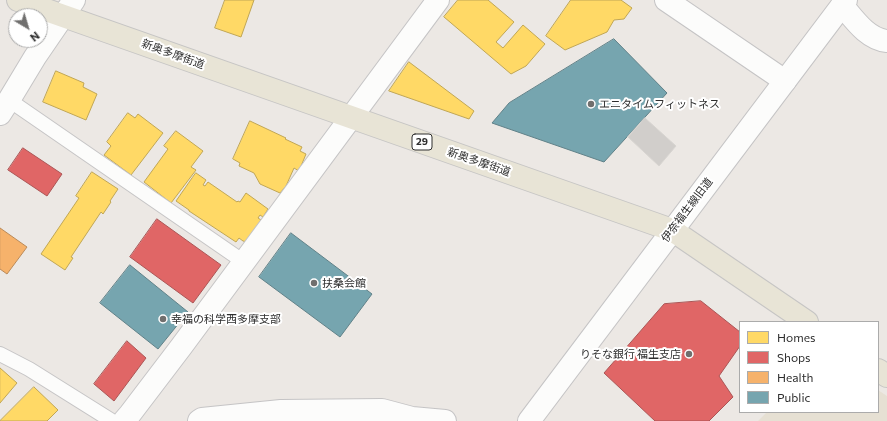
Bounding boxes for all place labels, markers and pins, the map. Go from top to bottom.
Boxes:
place label: エニタイムフィットネス [599,97,720,111]
marker: エニタイムフィットネス [586,99,596,109]
place label: 扶桑会館 [322,276,366,290]
marker: 扶桑会館 [309,278,319,288]
place label: 幸福の科学西多摩支部 [171,312,281,326]
marker: 幸福の科学西多摩支部 [158,314,168,324]
place label: りそな銀行 福生支店 [580,347,681,361]
marker: りそな銀行 福生支店 [684,349,694,359]

